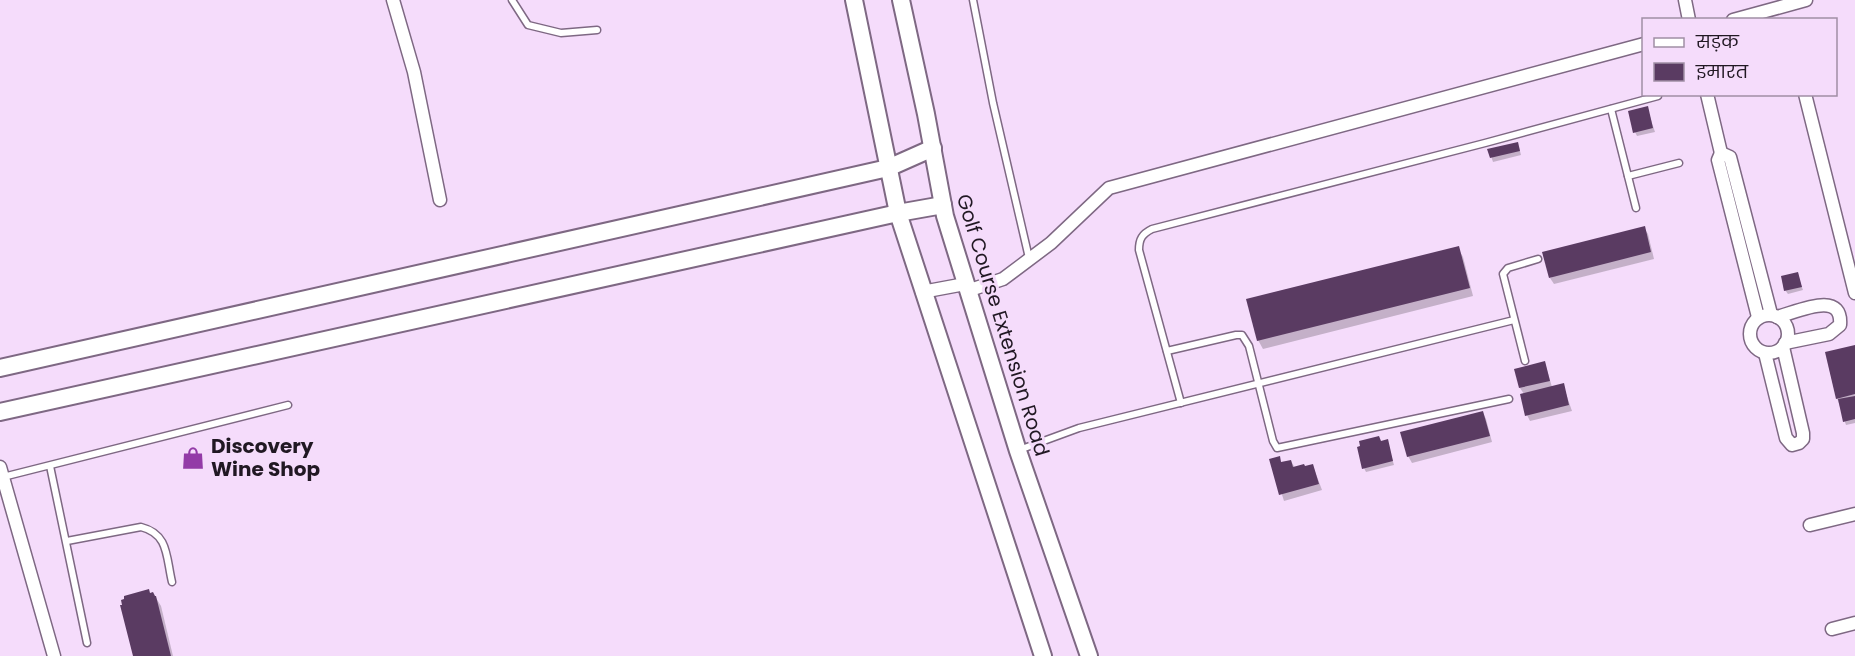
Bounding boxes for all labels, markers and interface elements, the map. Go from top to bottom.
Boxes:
legend [1642,18,1837,96]
text: सड़क [1695,29,1740,54]
text: इमारत [1695,59,1749,84]
street label: Golf Course Extension Road [950,191,1056,459]
place label: Discovery Wine Shop [211,432,320,483]
shop icon: Discovery Wine Shop [180,445,206,471]

